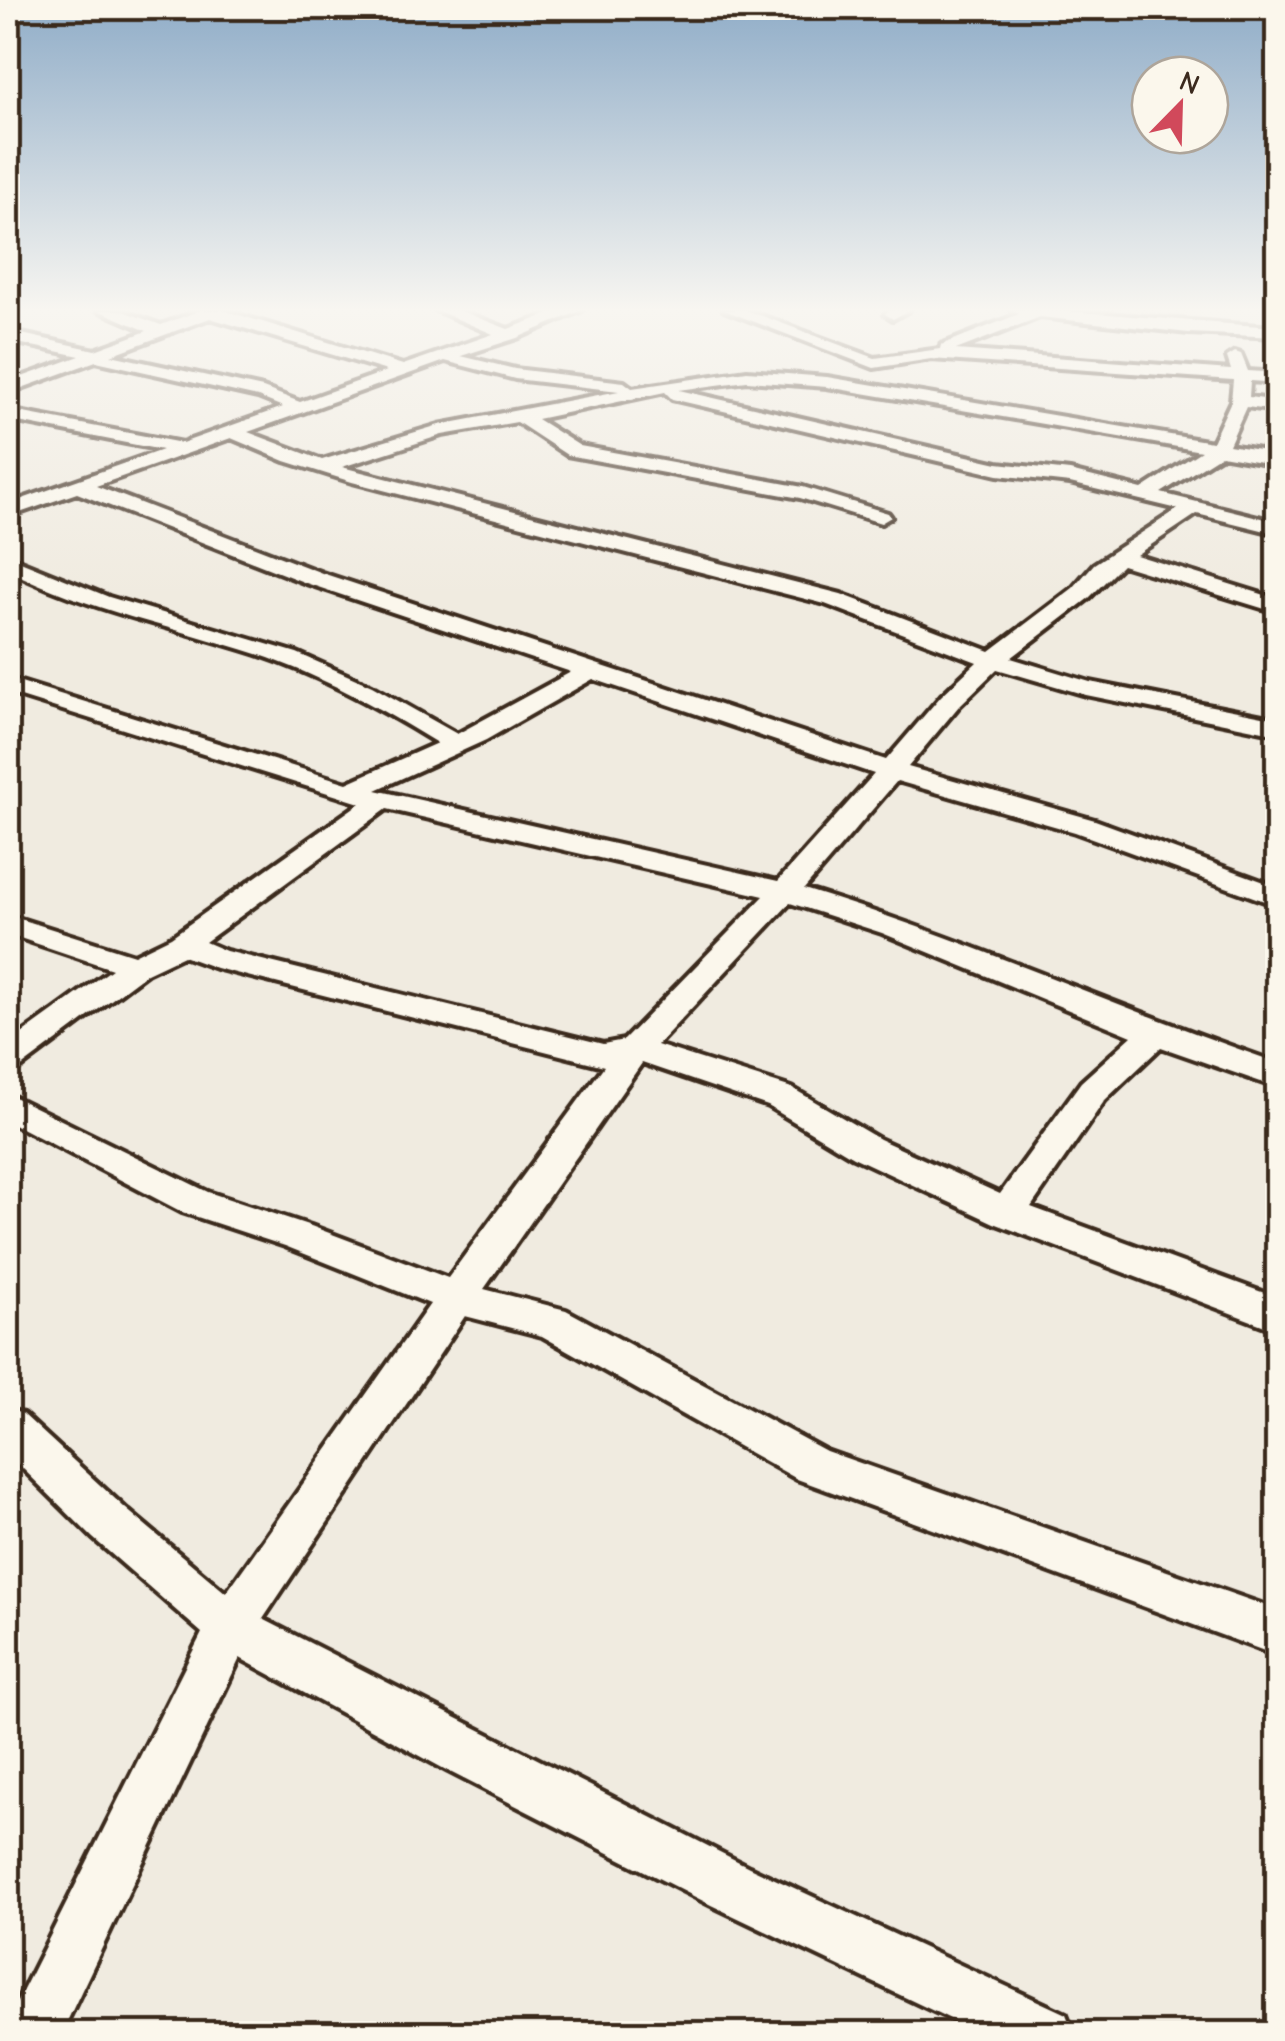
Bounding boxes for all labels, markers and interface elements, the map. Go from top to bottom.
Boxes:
north arrow [1130,55,1230,155]
text: N [1175,65,1204,101]

